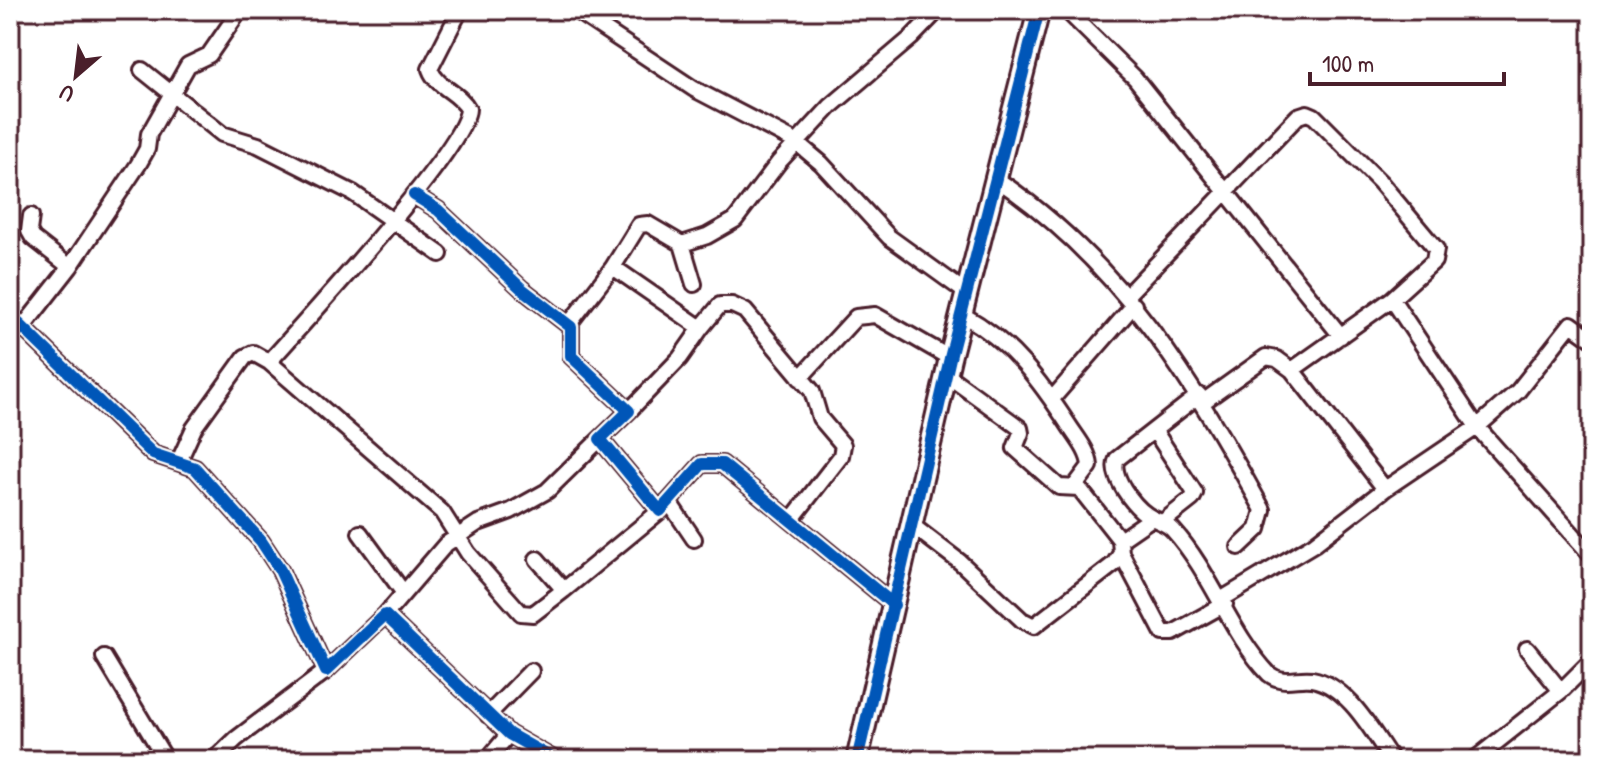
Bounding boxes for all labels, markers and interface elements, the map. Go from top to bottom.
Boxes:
north arrow [36,36,116,116]
scale bar [1310,36,1504,86]
text: 100 m [1322,47,1374,79]
text: U [54,78,79,110]

